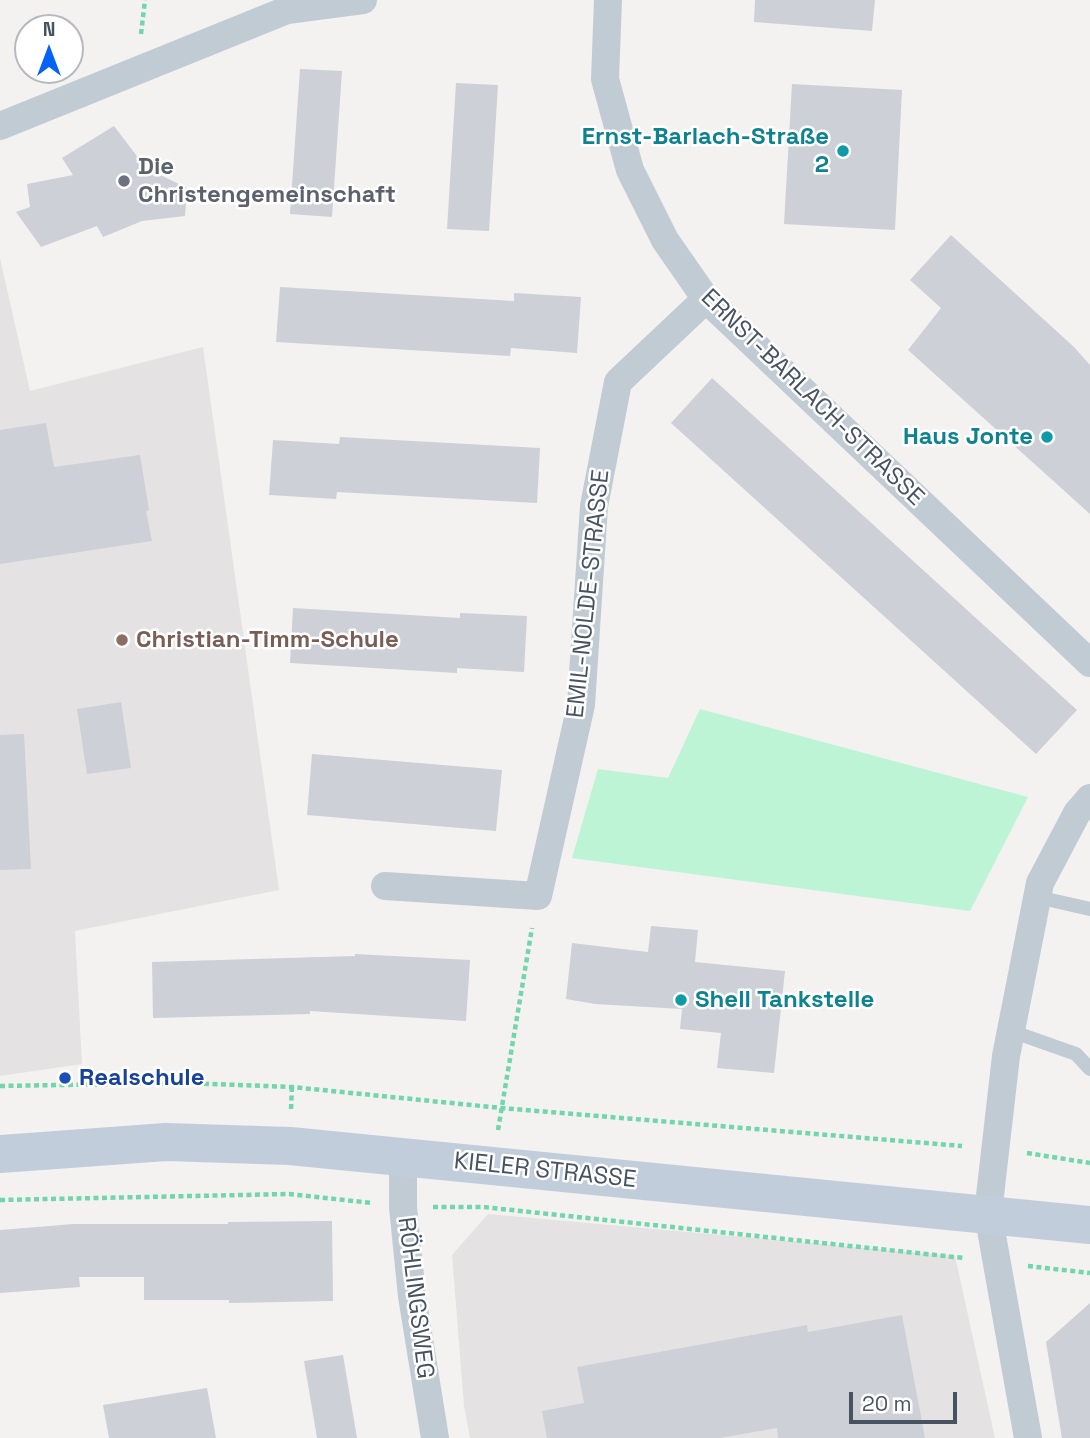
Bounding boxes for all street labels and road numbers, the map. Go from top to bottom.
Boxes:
street label: ERNST-BARLACH-STRASSE [694,284,930,512]
street label: EMIL-NOLDE-STRASSE [562,468,616,720]
street label: KIELER STRASSE [452,1147,638,1195]
street label: RÖHLINGSWEG [391,1215,439,1381]

